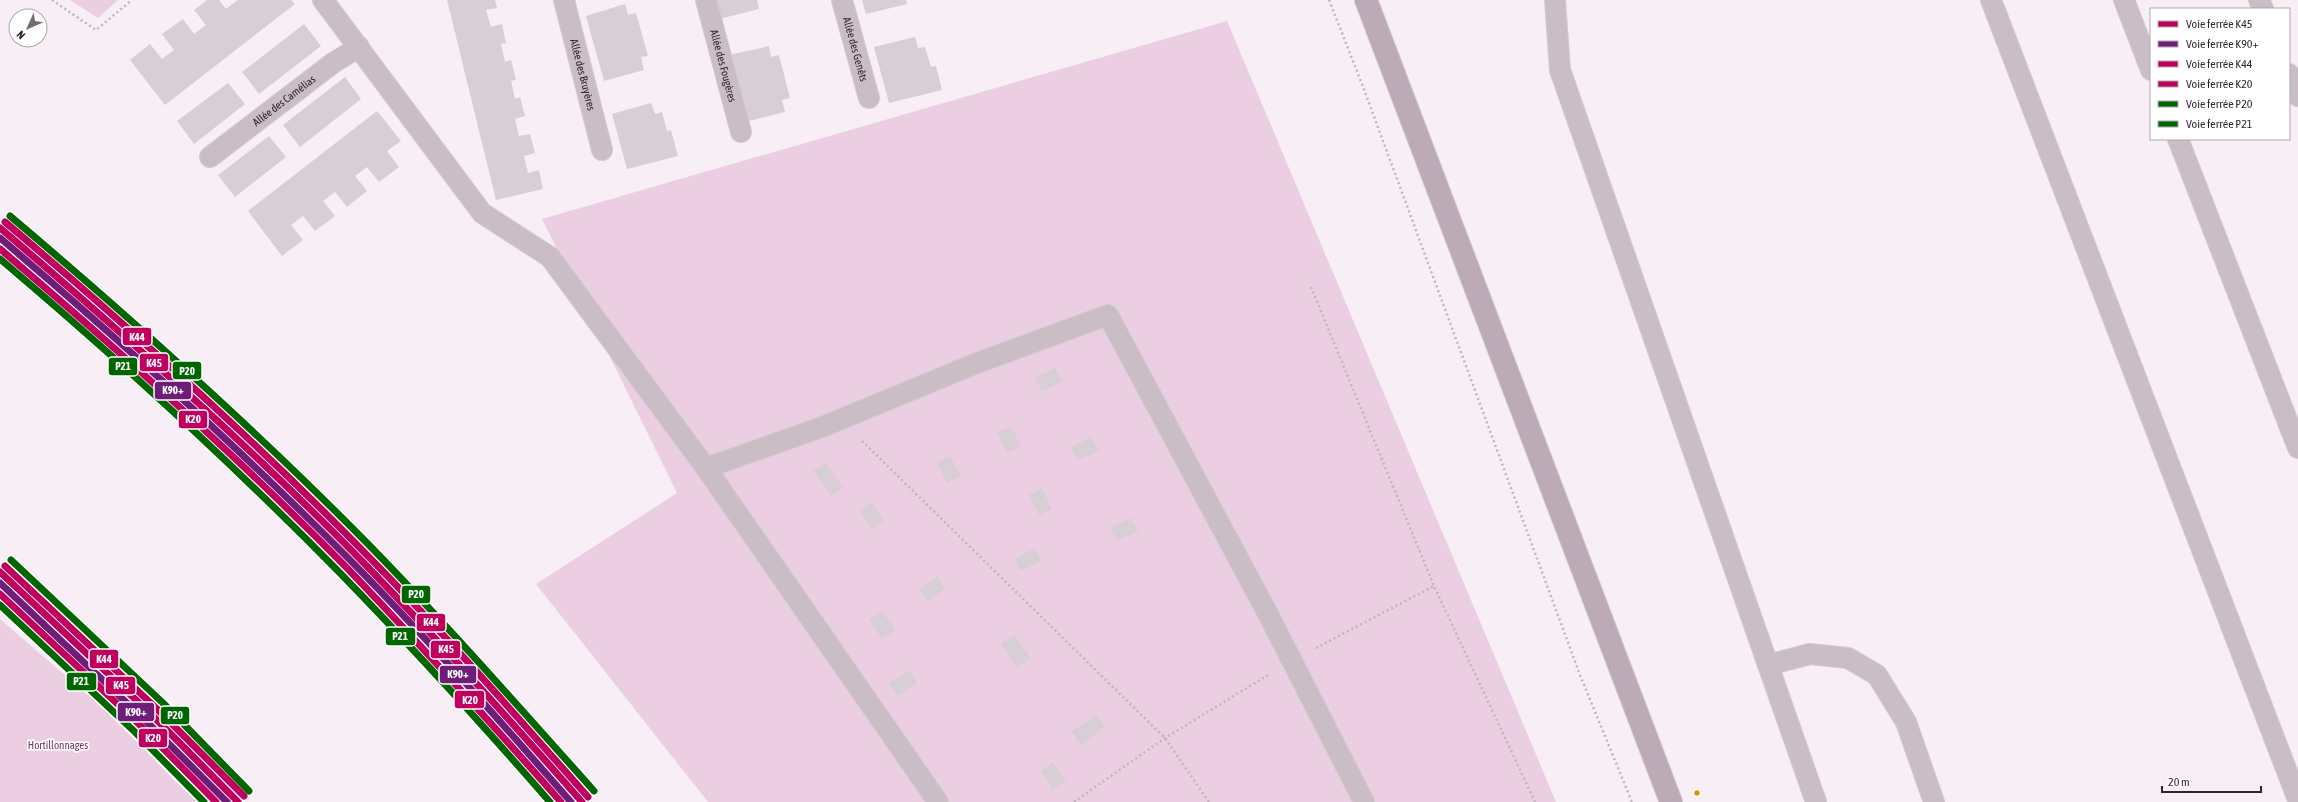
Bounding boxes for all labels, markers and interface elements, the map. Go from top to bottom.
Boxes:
north arrow [8,8,48,48]
legend [2150,8,2290,140]
street label: Allée des Genêts [841,16,870,83]
text: Voie ferrée K45 [2186,17,2253,31]
street label: Allée des Fougères [708,28,739,103]
text: N [14,29,27,42]
street label: Allée des Bruyères [568,37,598,112]
text: Voie ferrée K90+ [2186,37,2259,51]
text: Voie ferrée K44 [2186,57,2253,71]
street label: Allée des Camélias [250,73,318,128]
text: Voie ferrée K20 [2186,77,2253,91]
text: Voie ferrée P20 [2186,97,2253,111]
text: Voie ferrée P21 [2186,117,2253,131]
line badge: K44 [122,327,152,346]
text: K44 [129,331,145,343]
line badge: K45 [139,353,169,372]
line badge: P21 [108,357,138,376]
text: K45 [146,357,162,369]
text: P21 [115,360,131,372]
line badge: P20 [172,361,202,380]
text: P20 [179,365,195,377]
line badge: K90+ [154,381,192,400]
text: K90+ [162,384,184,396]
line badge: K20 [178,410,208,429]
text: K20 [185,413,201,425]
line badge: P20 [401,585,431,604]
text: P20 [408,588,424,600]
line badge: K44 [416,613,446,632]
text: K44 [423,616,439,628]
line badge: P21 [385,627,416,646]
text: P21 [392,630,408,642]
line badge: K45 [430,640,461,659]
text: K45 [438,643,454,655]
line badge: K44 [89,649,119,669]
text: K44 [96,653,112,665]
line badge: K90+ [439,665,477,684]
text: K90+ [447,668,469,680]
line badge: P21 [66,672,97,691]
text: P21 [73,675,89,687]
line badge: K45 [105,676,136,695]
text: K45 [113,679,129,691]
line badge: K20 [454,690,485,709]
text: K20 [462,694,478,706]
line badge: K90+ [117,702,155,722]
text: K90+ [125,706,147,718]
line badge: P20 [160,706,190,725]
text: P20 [167,709,183,721]
line badge: K20 [138,728,168,748]
text: K20 [145,732,161,744]
park label: Hortillonnages [28,739,88,751]
scale bar [2162,768,2261,794]
text: 20 m [2168,775,2190,789]
unlabelled marker [1692,788,1702,798]

